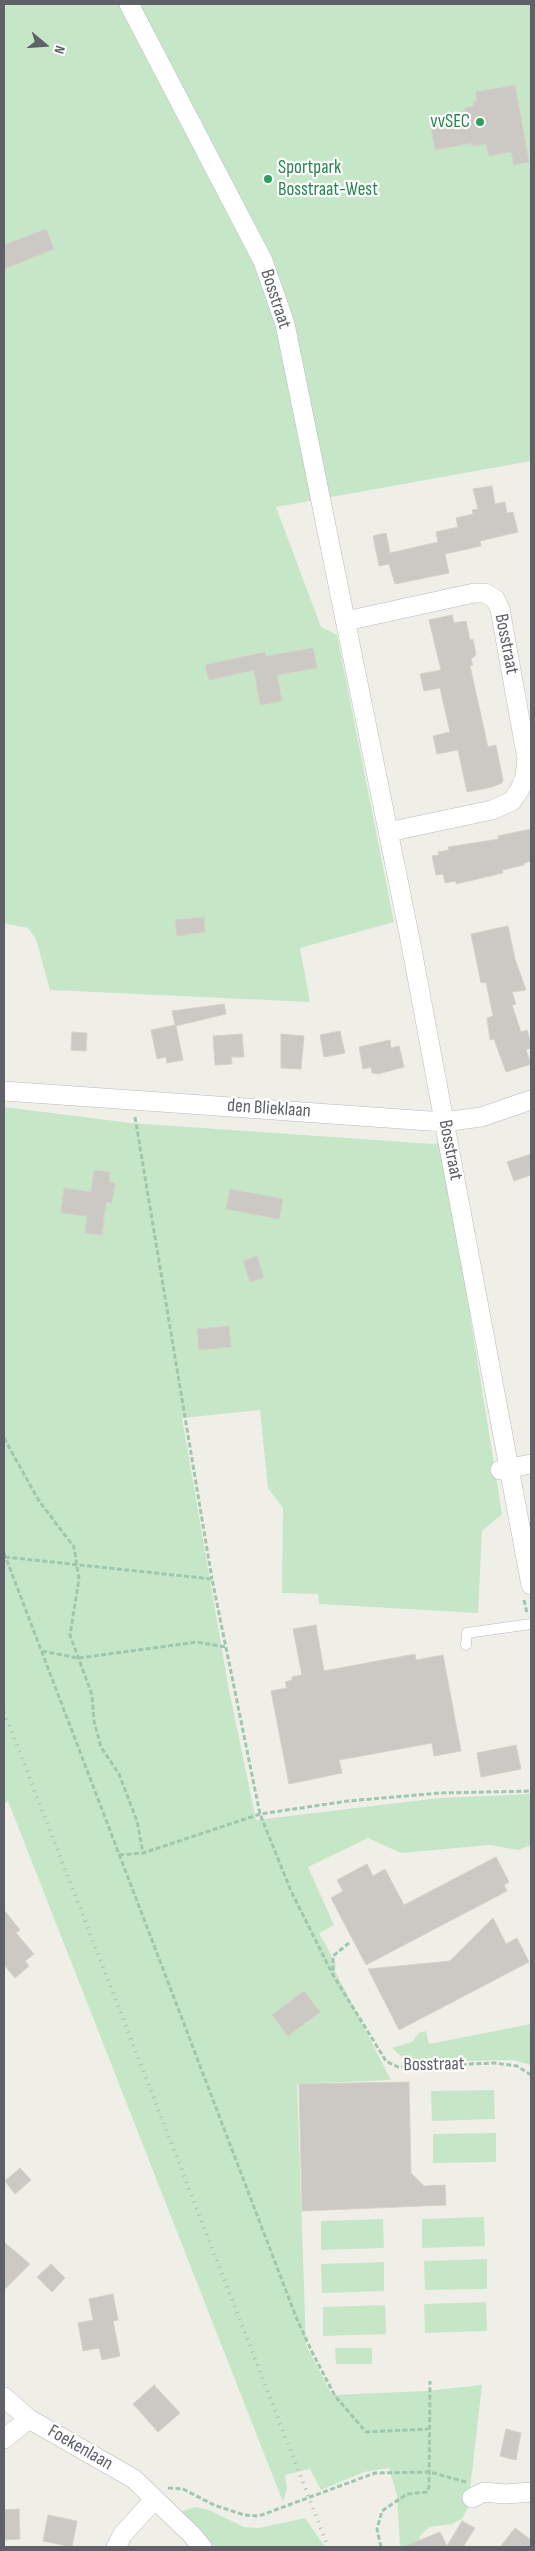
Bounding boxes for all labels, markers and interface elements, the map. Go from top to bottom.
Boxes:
north arrow [20,20,70,70]
text: N [51,44,69,56]
place label: vvSEC [430,111,470,133]
marker: vvSEC [474,116,486,128]
place label: Sportpark Bosstraat-West [278,157,378,201]
marker: Sportpark Bosstraat-West [262,173,274,185]
street label: Bosstraat [255,266,295,332]
street label: Bosstraat [489,612,523,676]
street label: den Blieklaan [226,1095,312,1123]
street label: Bosstraat [433,1118,467,1182]
street label: Bosstraat [403,2053,465,2077]
street label: Foekenlaan [43,2420,117,2476]

